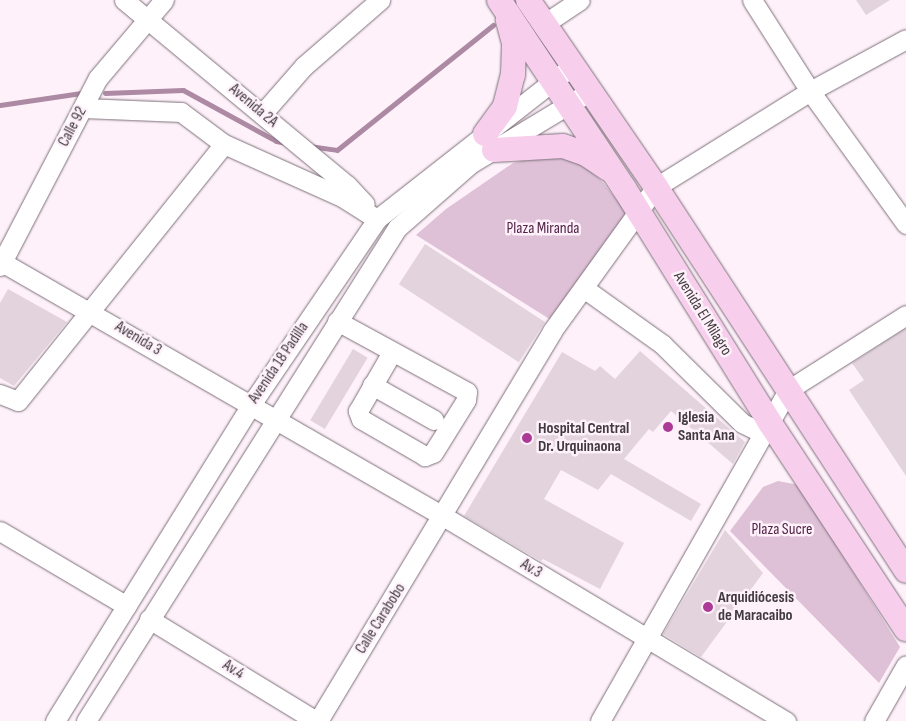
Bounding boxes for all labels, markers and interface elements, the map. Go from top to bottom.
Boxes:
street label: Avenida 2A [225,80,281,132]
street label: Calle 92 [55,104,91,150]
park label: Plaza Miranda [507,219,579,239]
street label: Avenida El Milagro [669,268,735,360]
street label: Avenida 3 [111,318,165,360]
street label: Avenida 18 Padilla [245,319,313,407]
place label: Iglesia Santa Ana [678,408,735,446]
place label: Hospital Central Dr. Urquinaona [538,419,629,457]
marker: Iglesia Santa Ana [662,421,674,433]
marker: Hospital Central Dr. Urquinaona [520,431,534,445]
park label: Plaza Sucre [752,520,812,540]
street label: Av.3 [517,555,545,583]
street label: Calle Carabobo [352,580,410,658]
place label: Arquidiócesis de Maracaibo [718,588,794,626]
marker: Arquidiócesis de Maracaibo [702,601,714,613]
street label: Av.4 [219,656,247,684]

